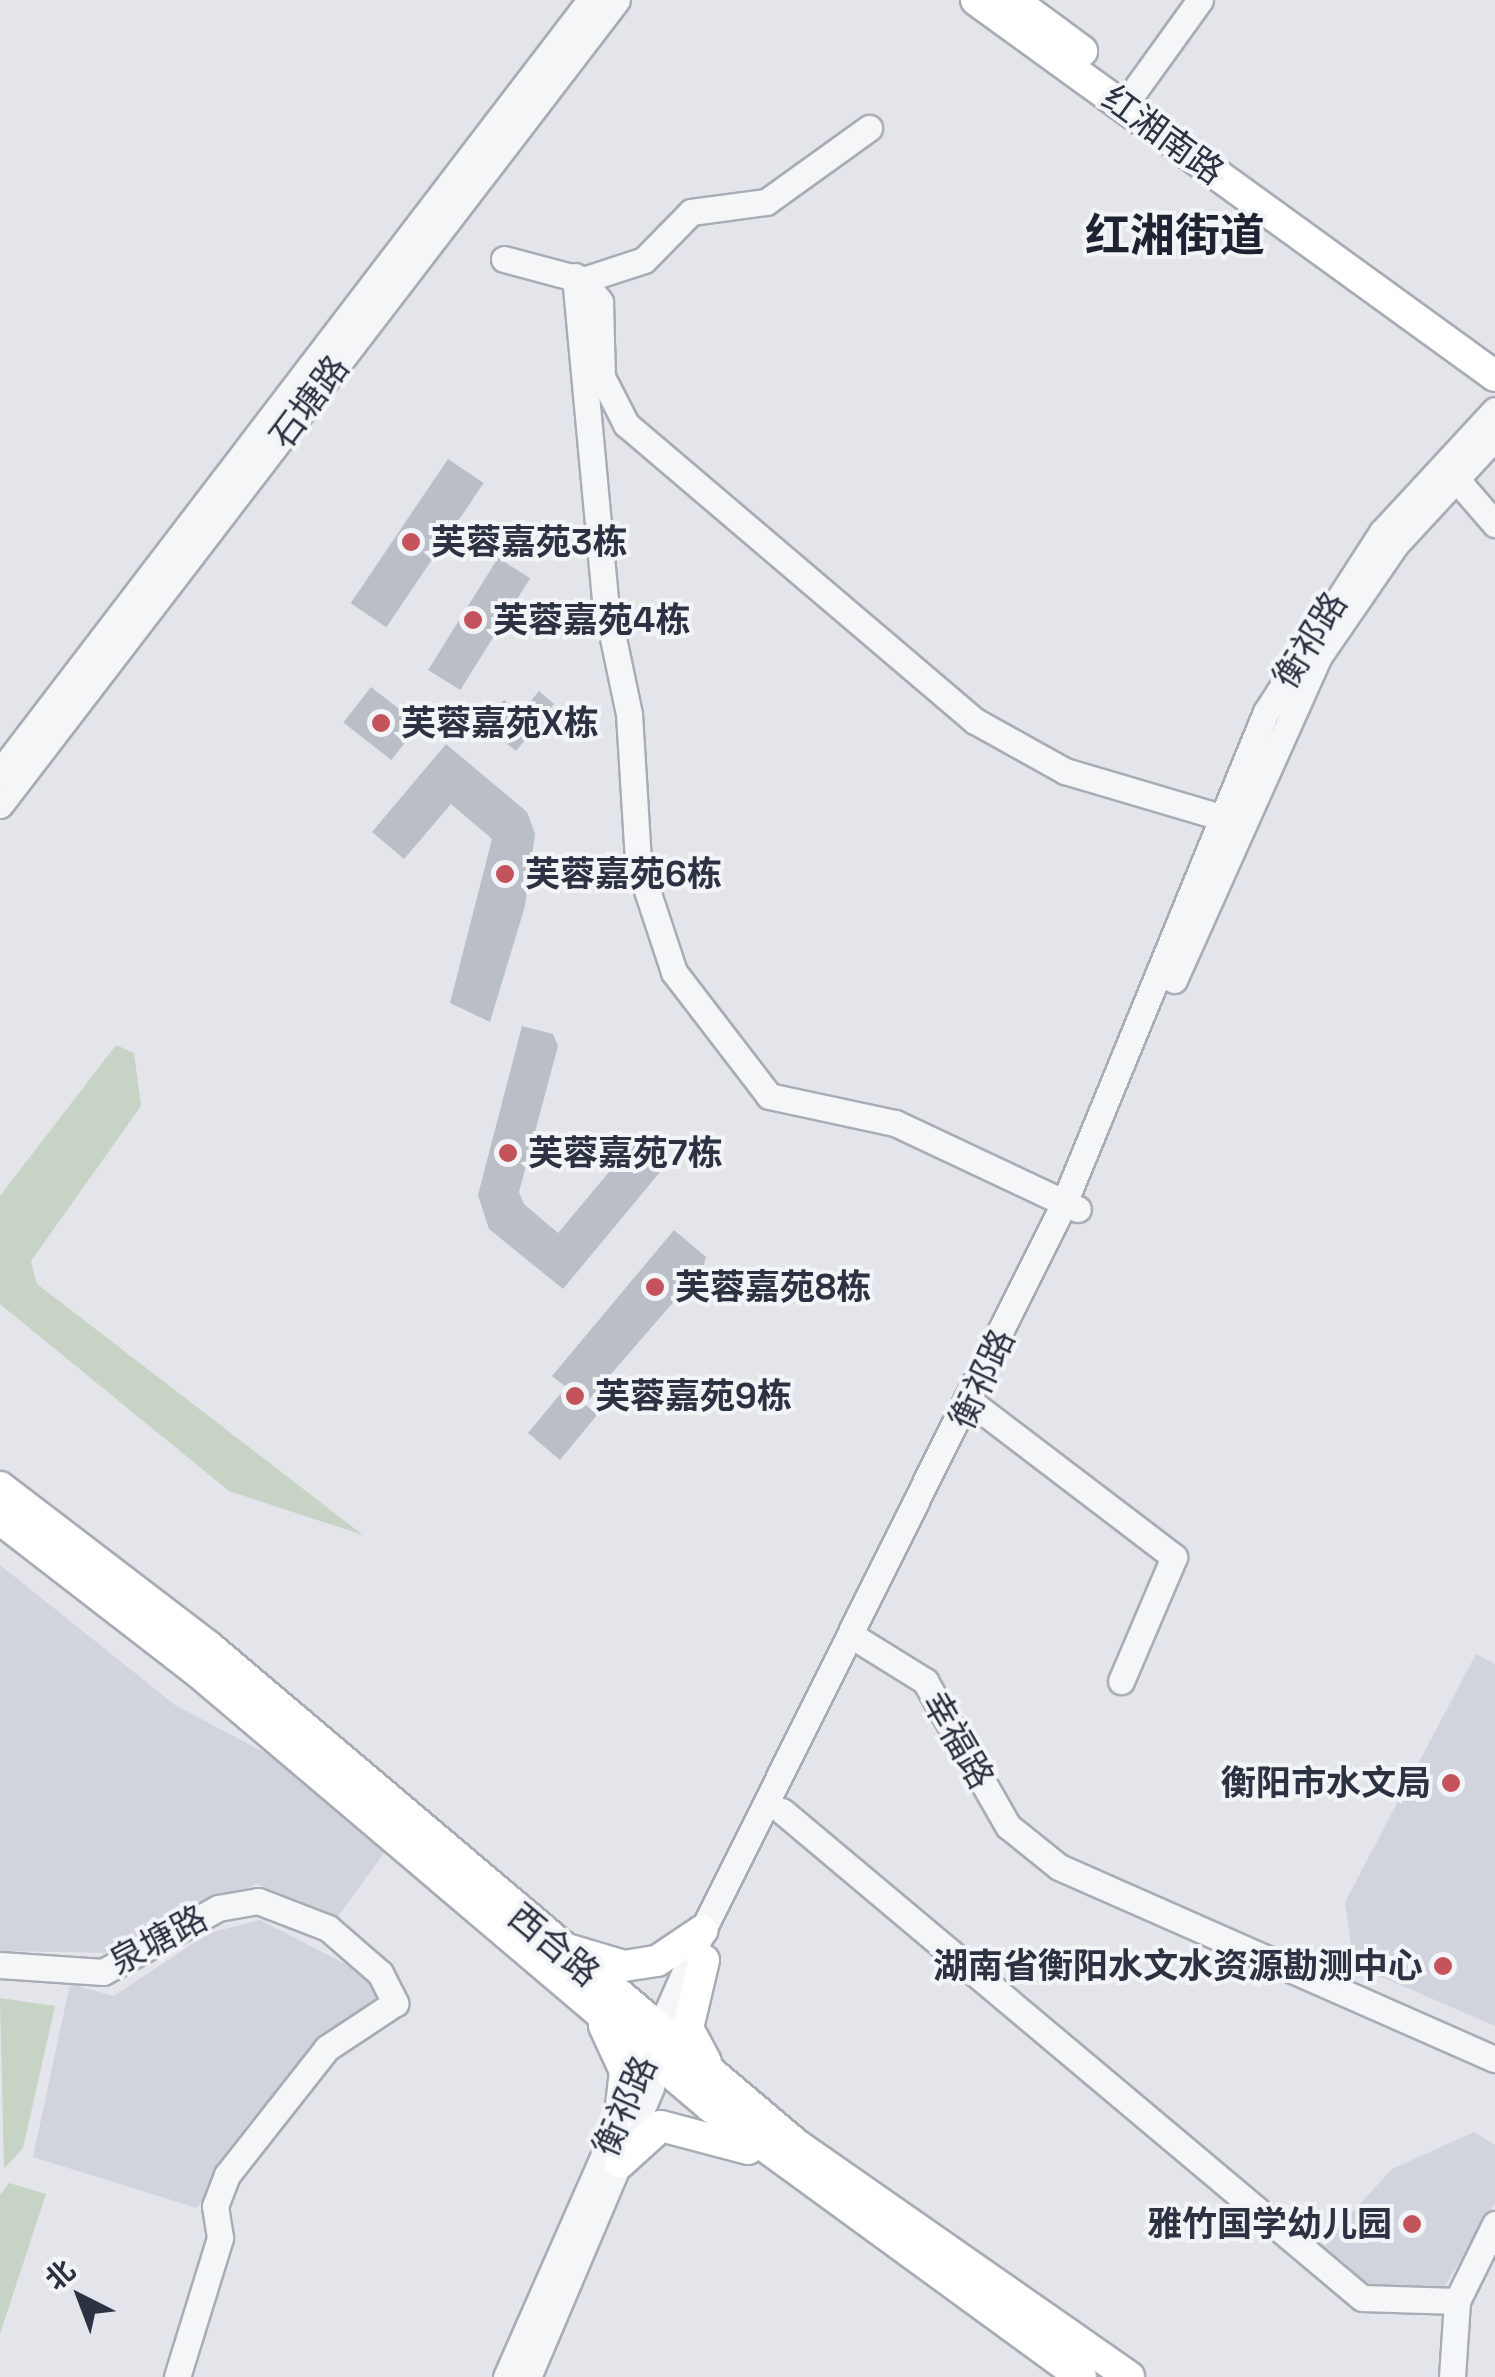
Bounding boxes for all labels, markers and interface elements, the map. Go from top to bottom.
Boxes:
street label: 红湘南路 [1094,77,1232,193]
district label: 红湘街道 [1085,209,1265,263]
street label: 石塘路 [261,347,357,457]
place label: 芙蓉嘉苑3栋 [431,521,627,563]
marker: 芙蓉嘉苑3栋 [400,531,422,553]
street label: 衡祁路 [1264,584,1356,696]
place label: 芙蓉嘉苑4栋 [493,599,690,641]
marker: 芙蓉嘉苑4栋 [462,609,484,631]
place label: 芙蓉嘉苑X栋 [401,702,599,744]
marker: 芙蓉嘉苑X栋 [370,712,392,734]
place label: 芙蓉嘉苑6栋 [525,853,722,895]
marker: 芙蓉嘉苑6栋 [494,863,516,885]
place label: 芙蓉嘉苑7栋 [528,1132,722,1174]
marker: 芙蓉嘉苑7栋 [497,1142,519,1164]
place label: 芙蓉嘉苑8栋 [675,1266,871,1308]
marker: 芙蓉嘉苑8栋 [644,1276,666,1298]
street label: 衡祁路 [941,1323,1023,1435]
place label: 芙蓉嘉苑9栋 [595,1375,792,1417]
marker: 芙蓉嘉苑9栋 [564,1385,586,1407]
street label: 幸福路 [914,1684,1002,1796]
place label: 衡阳市水文局 [1221,1762,1431,1804]
marker: 衡阳市水文局 [1440,1772,1462,1794]
street label: 西合路 [500,1895,608,1995]
street label: 泉塘路 [102,1897,214,1983]
place label: 湖南省衡阳水文水资源勘测中心 [933,1945,1423,1987]
marker: 湖南省衡阳水文水资源勘测中心 [1432,1955,1454,1977]
street label: 衡祁路 [584,2049,666,2163]
place label: 雅竹国学幼儿园 [1147,2203,1392,2245]
marker: 雅竹国学幼儿园 [1401,2213,1423,2235]
north arrow [30,2247,130,2347]
text: 北 [37,2252,82,2297]

